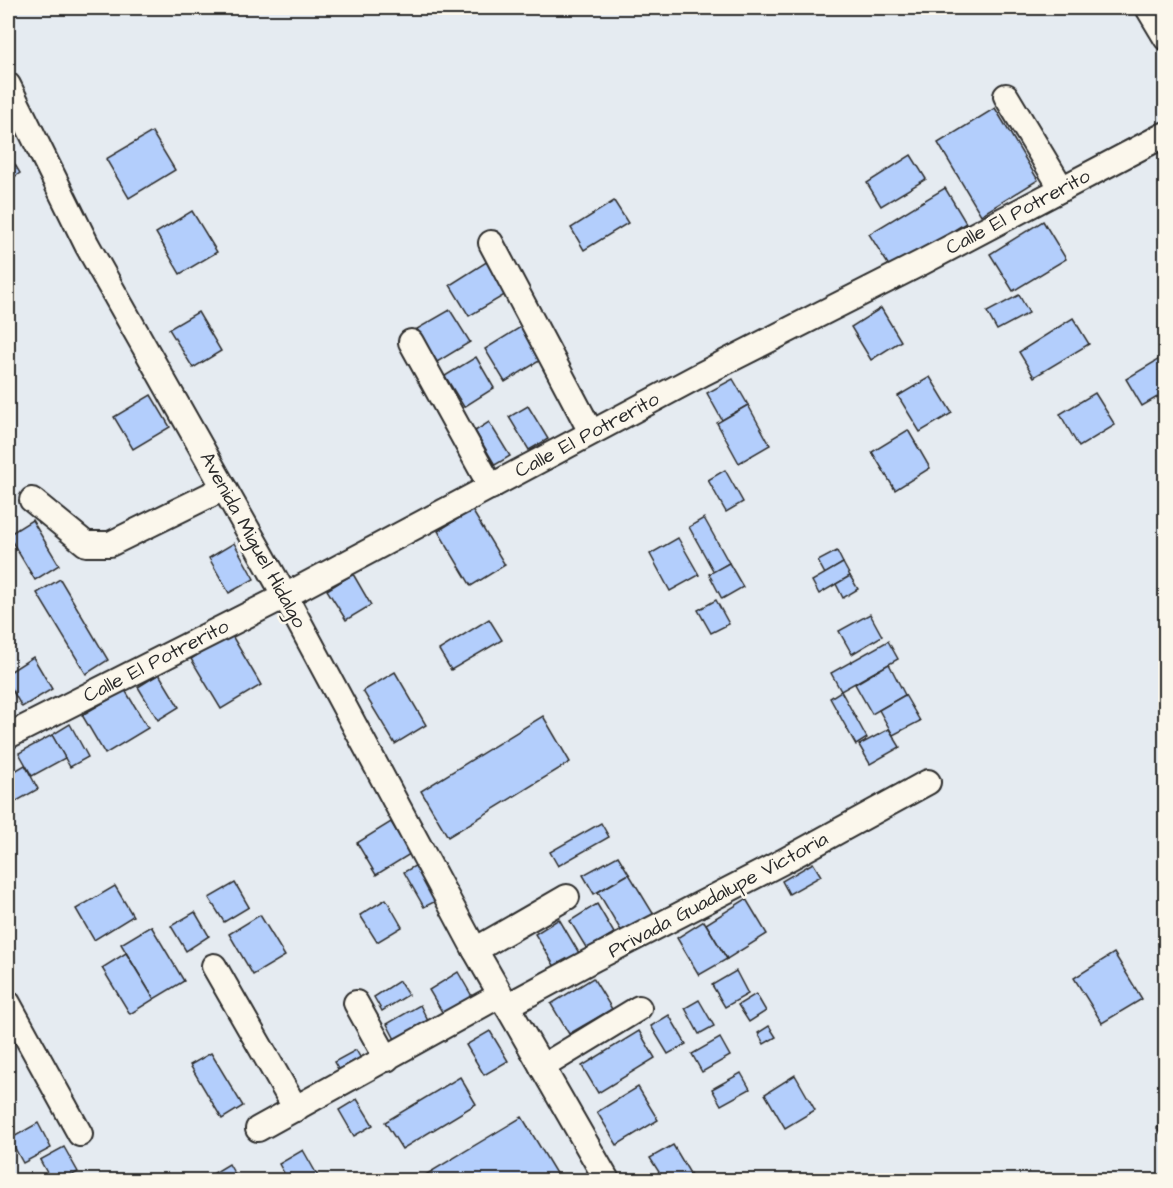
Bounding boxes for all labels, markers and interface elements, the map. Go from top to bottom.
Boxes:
street label: Calle El Potrerito [941,162,1095,262]
street label: Calle El Potrerito [510,385,664,485]
street label: Avenida Miguel Hidalgo [192,447,313,634]
street label: Calle El Potrerito [78,612,234,710]
street label: Privada Guadalupe Victoria [603,825,833,965]

